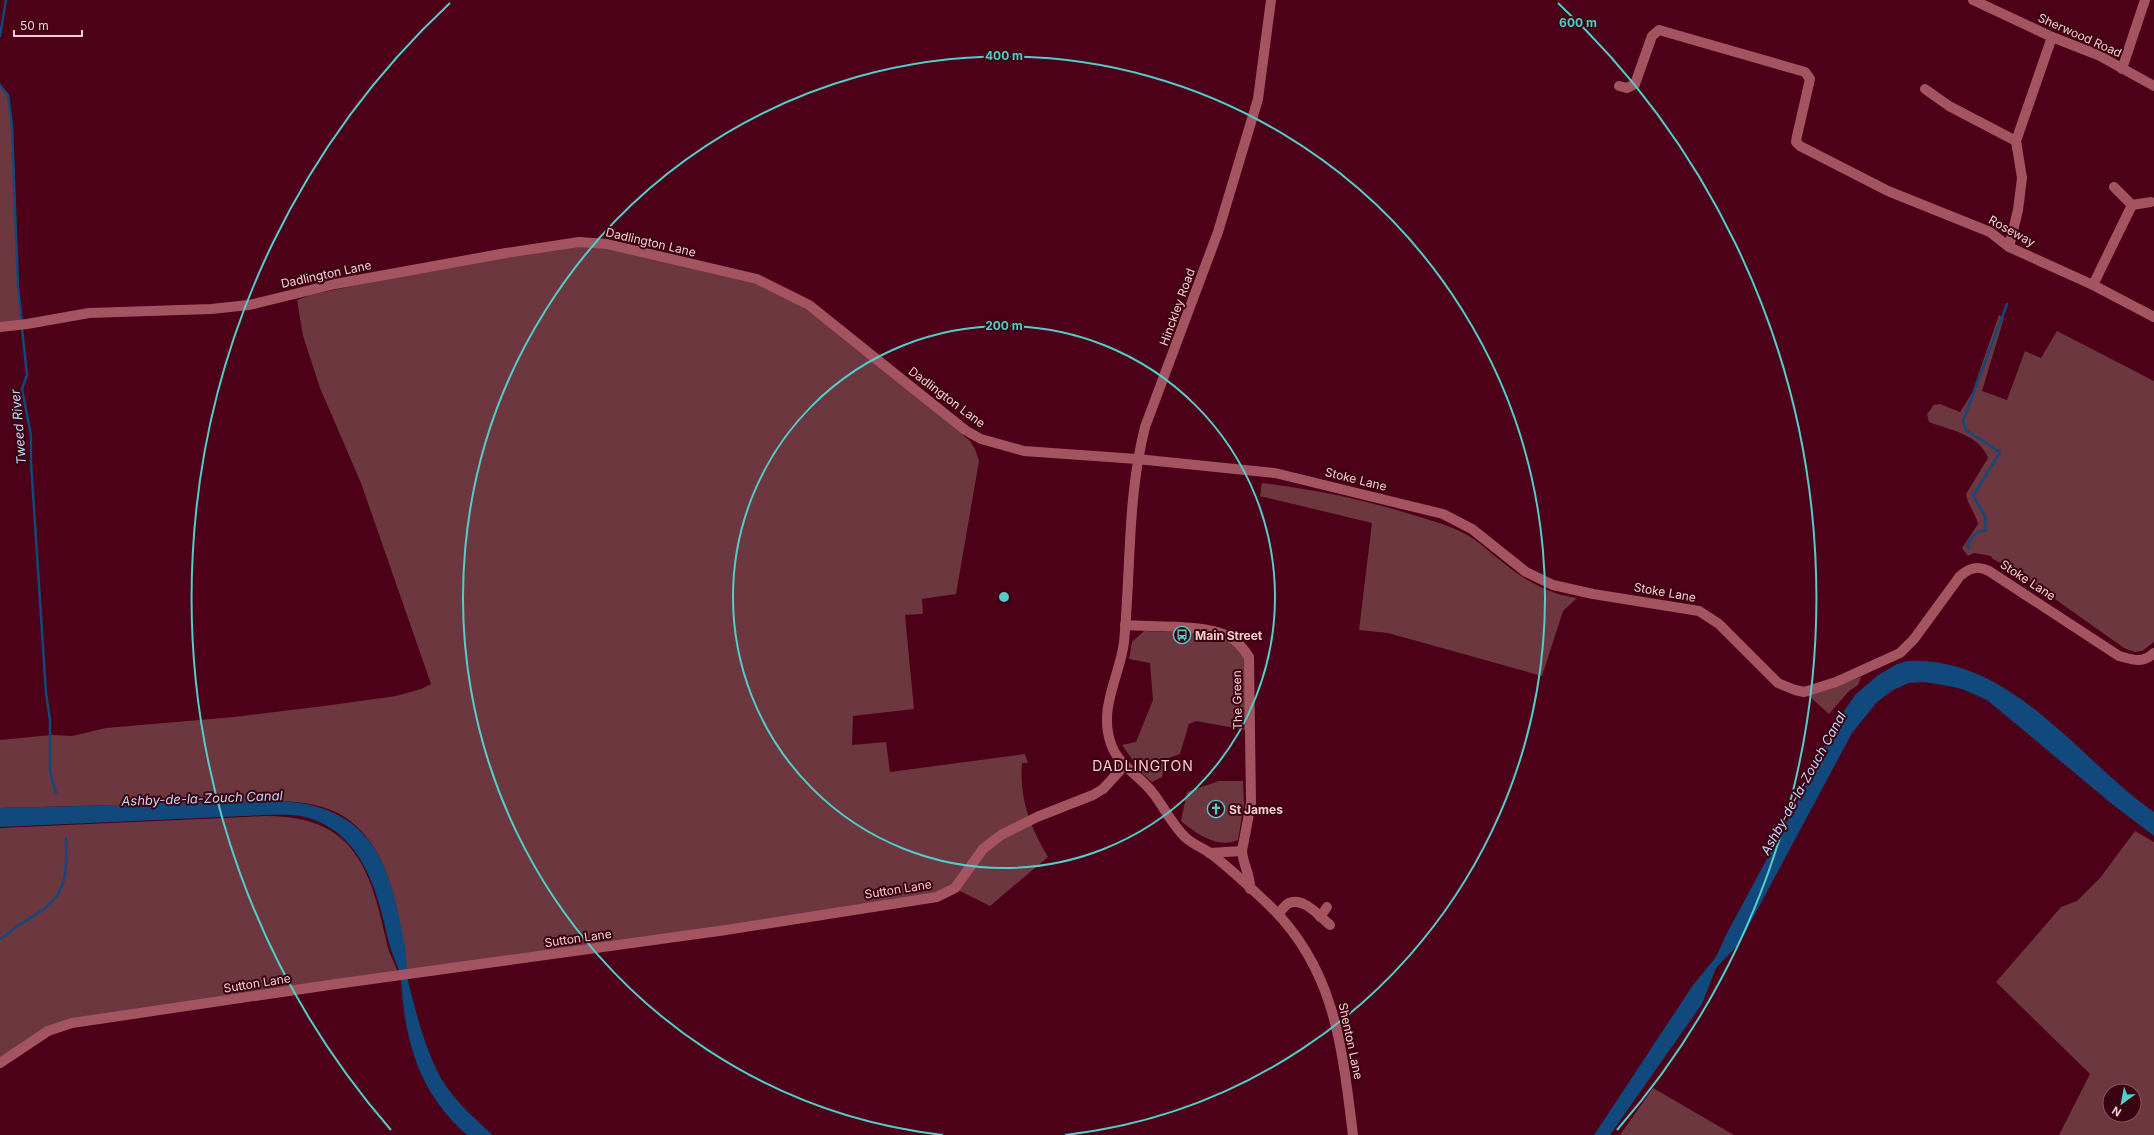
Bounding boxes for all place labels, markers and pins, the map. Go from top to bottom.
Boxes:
centre of rings [997,590,1011,604]
bus stop icon: Main Street [1172,625,1192,645]
place label: Main Street [1195,628,1263,643]
church icon: St James [1206,799,1226,819]
place label: St James [1229,802,1283,817]

